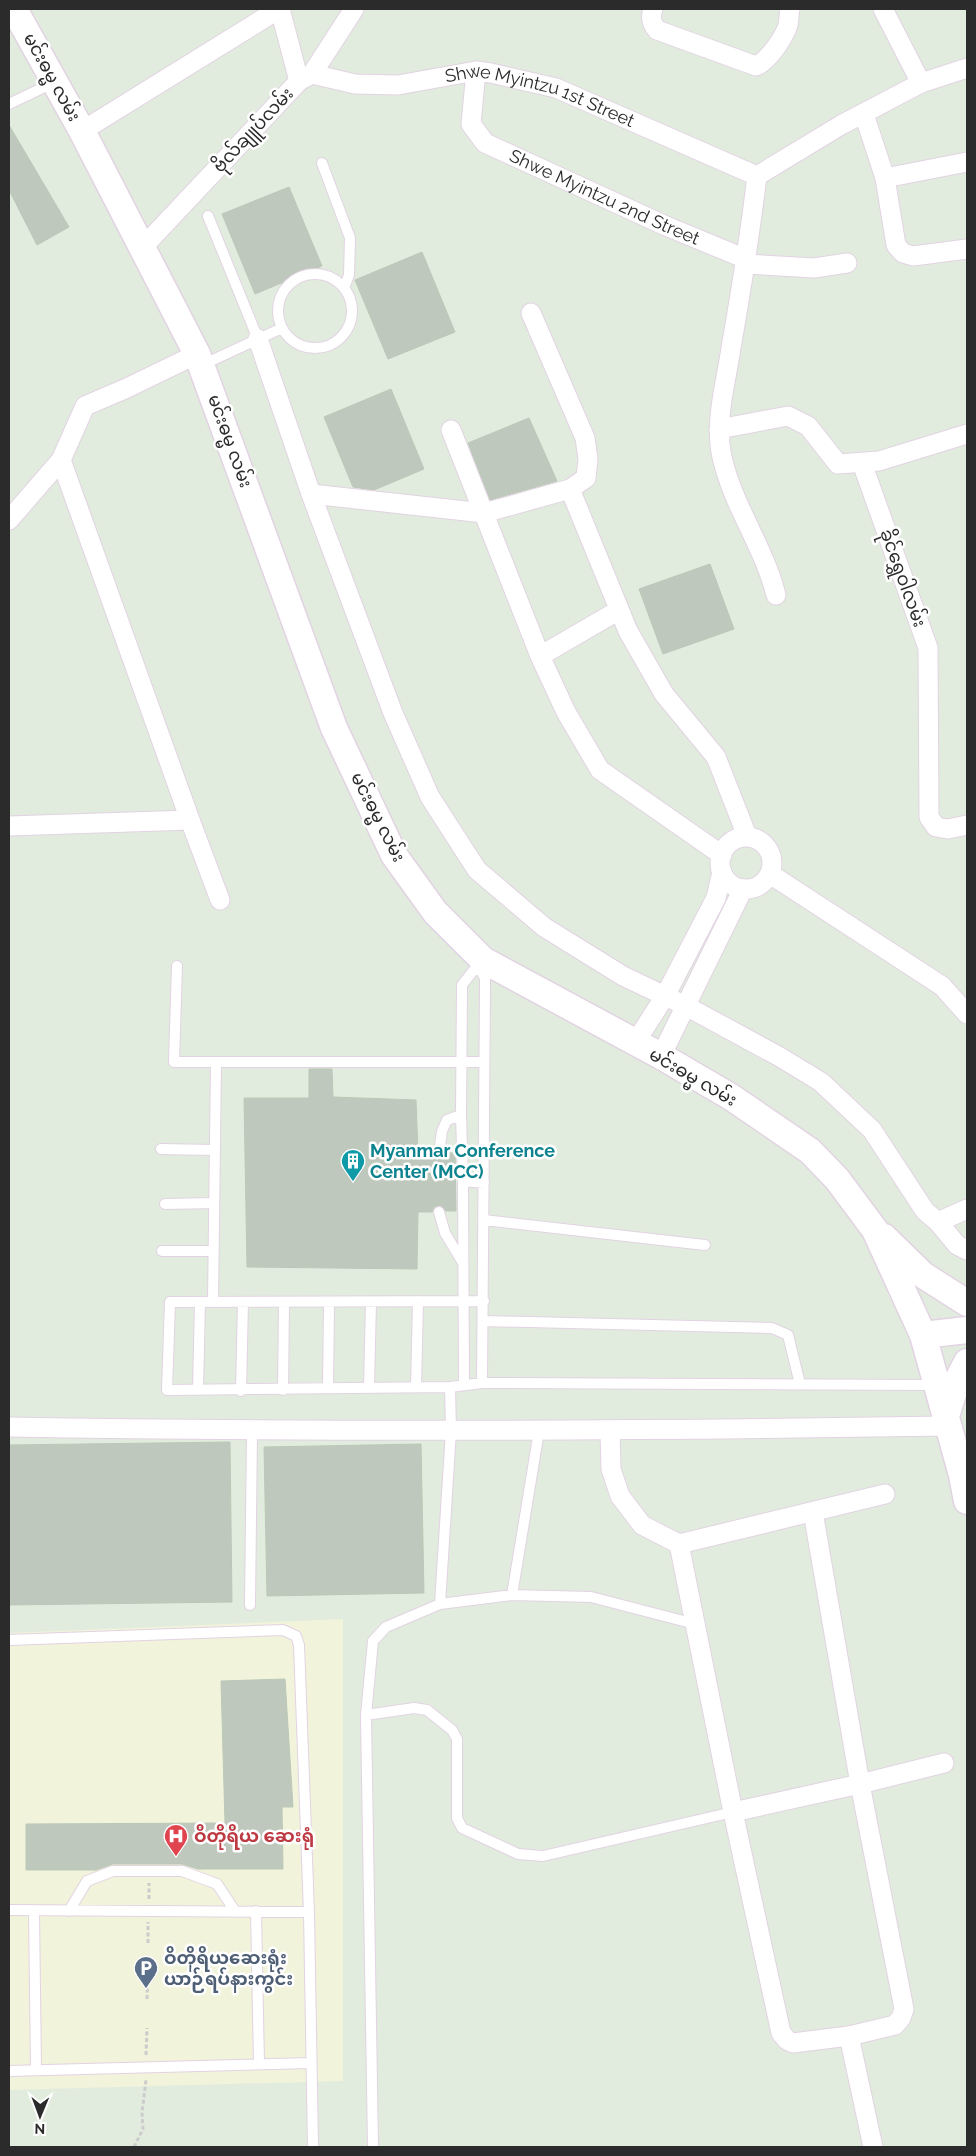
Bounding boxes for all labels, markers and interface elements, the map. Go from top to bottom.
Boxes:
street label: မင်းဓမ္မ လမ်း [15,28,87,127]
street label: Shwe Myintzu 1st Street [443,59,638,131]
street label: ဗိုလ်ချူပ်လမ်း [206,81,301,180]
street label: Shwe Myintzu 2nd Street [506,145,703,249]
street label: မင်းဓမ္မ လမ်း [199,391,259,492]
street label: ခိုင်ရွှေဝါလမ်း [871,525,934,632]
street label: မင်းဓမ္မ လမ်း [342,768,412,868]
street label: မင်းဓမ္မ လမ်း [643,1041,742,1115]
place label: Myanmar Conference Center (MCC) [370,1140,555,1182]
building icon: Myanmar Conference Center (MCC) [340,1148,366,1182]
hospital icon: ဝိတိုရိယ ဆေးရုံ [163,1823,189,1857]
place label: ဝိတိုရိယ ဆေးရုံ [194,1824,314,1850]
place label: ဝိတိုရိယဆေးရုံး ယာဉ်ရပ်နားကွင်း [164,1946,293,1993]
parking icon: ဝိတိုရိယဆေးရုံး ယာဉ်ရပ်နားကွင်း [133,1955,159,1989]
north arrow [15,2091,65,2141]
text: N [34,2121,45,2137]

